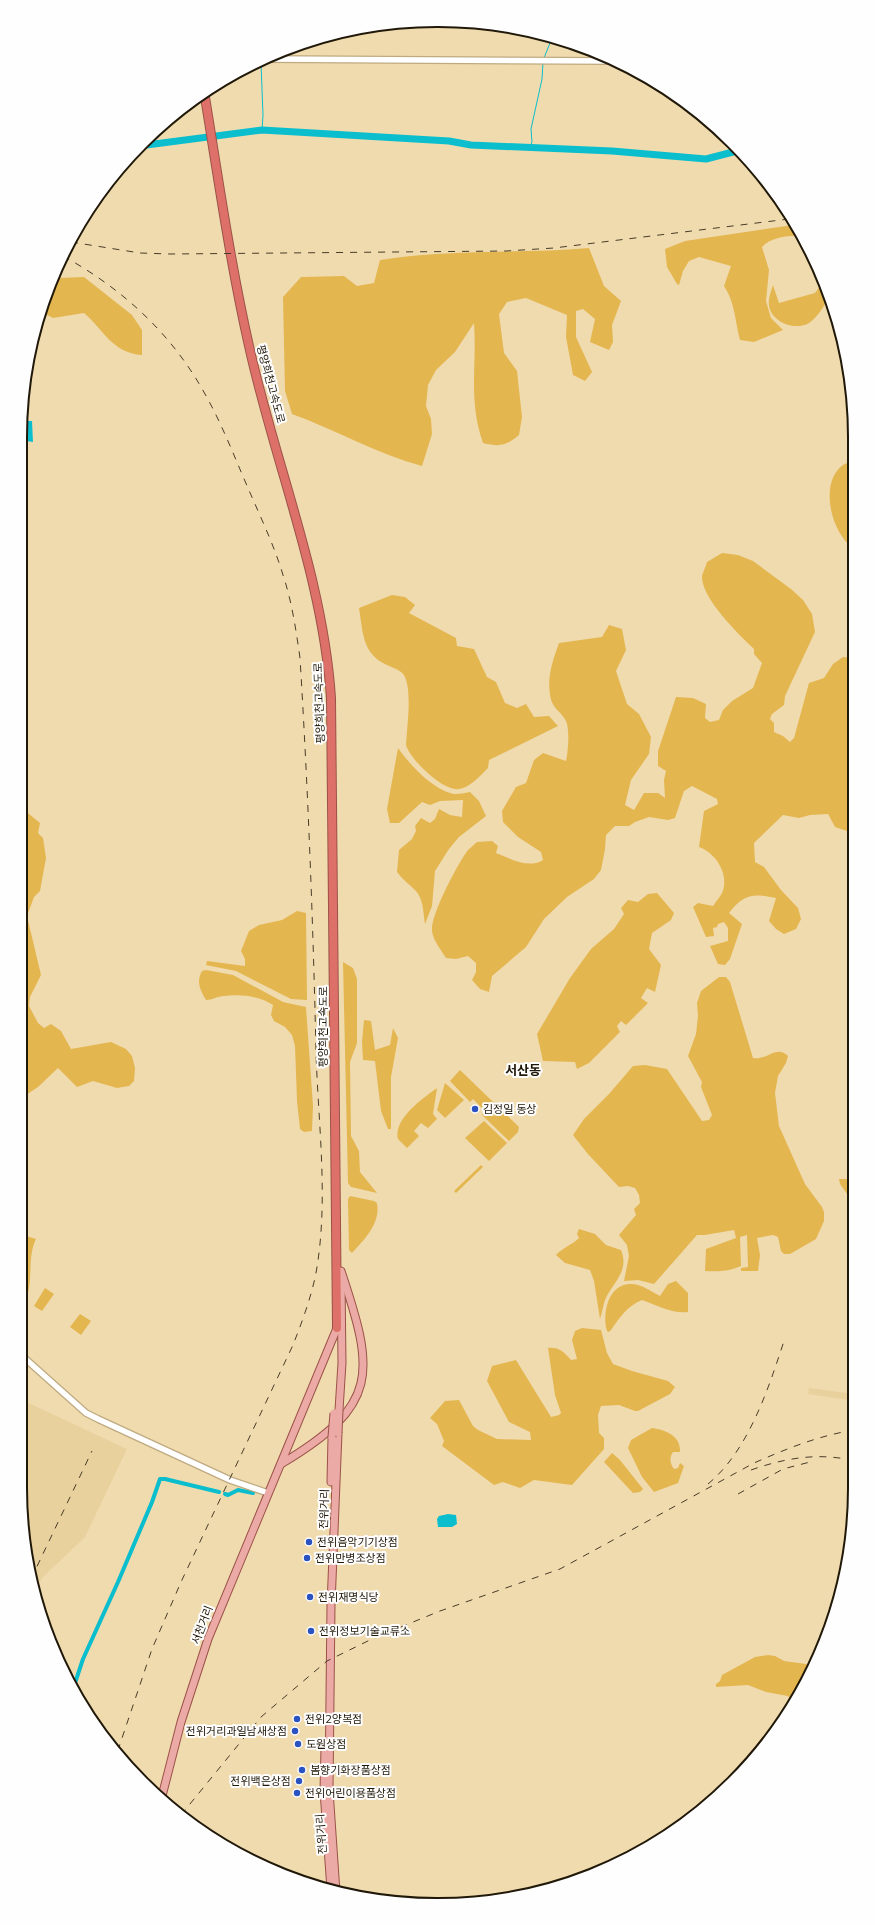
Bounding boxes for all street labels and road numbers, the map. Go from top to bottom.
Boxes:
street label: 평양희천고속도로 [254,343,288,425]
street label: 평양희천고속도로 [311,662,327,744]
street label: 평양희천고속도로 [316,987,330,1067]
street label: 전위거리 [316,1489,332,1529]
street label: 서천거리 [188,1604,216,1646]
street label: 전위거리 [313,1813,329,1855]

